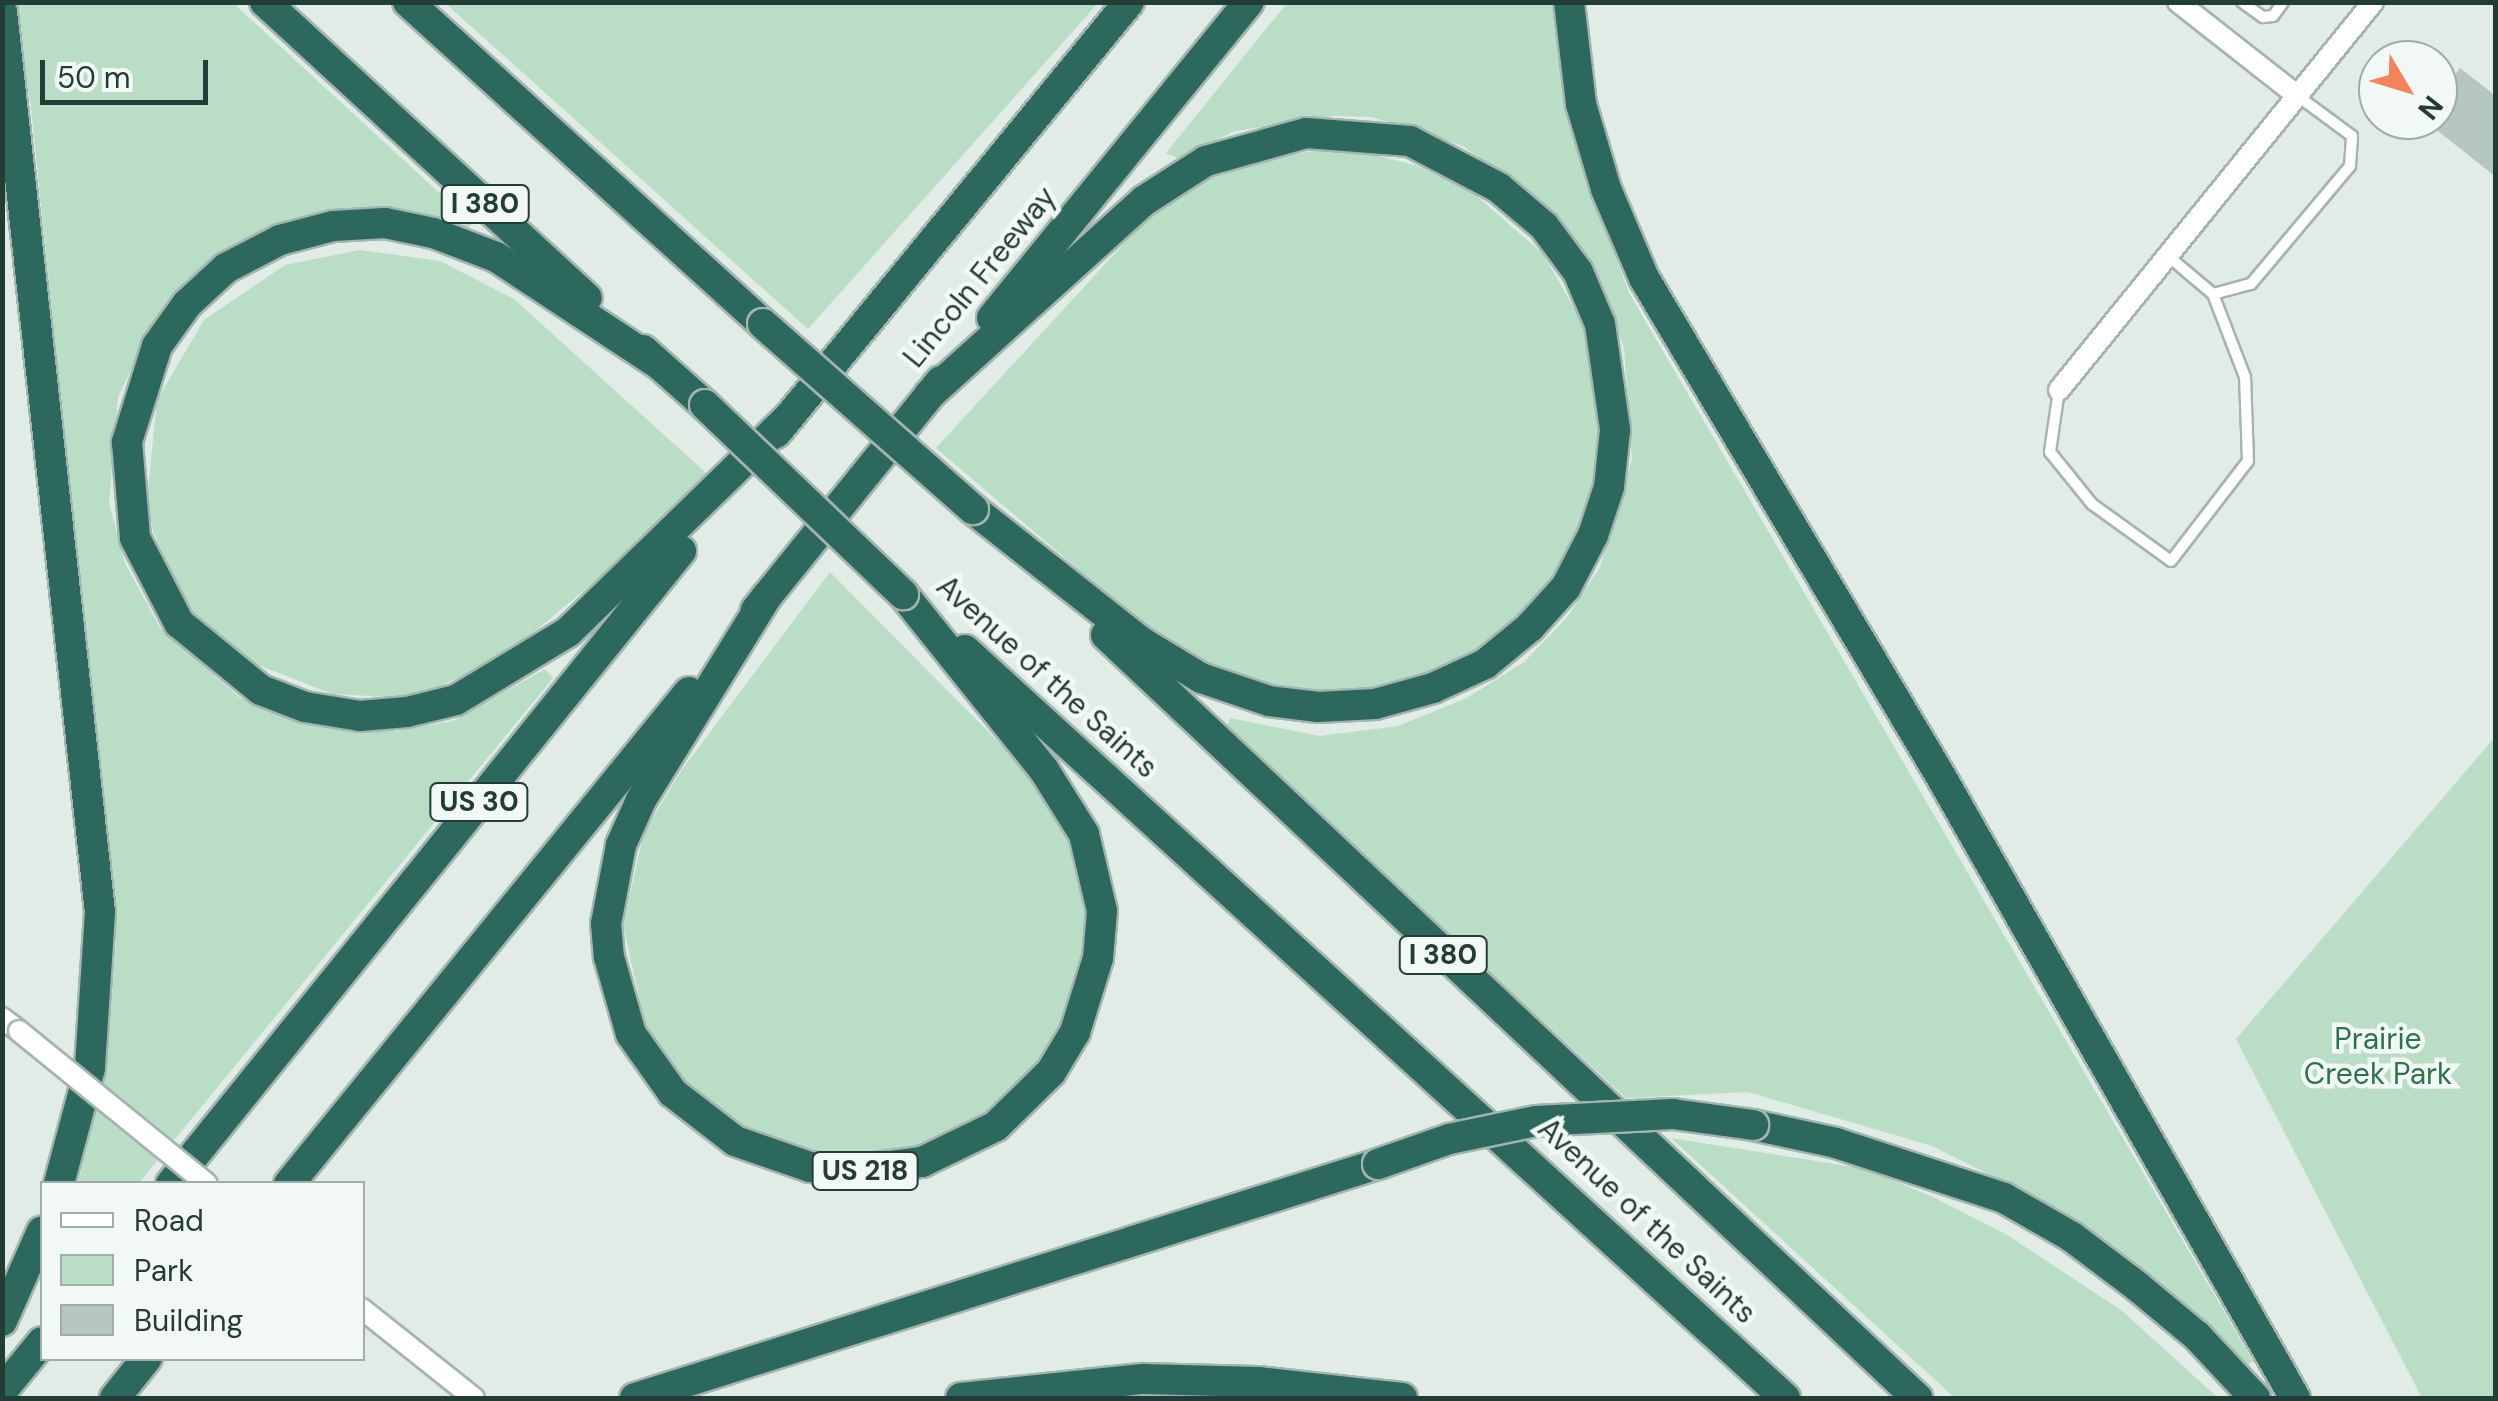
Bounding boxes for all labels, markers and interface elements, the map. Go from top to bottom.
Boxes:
scale bar [45,40,212,102]
north arrow [2358,40,2458,140]
text: 50 m [57,58,131,97]
text: N [2410,88,2451,127]
street label: Lincoln Freeway [896,179,1064,375]
road number: I 380 [440,181,530,227]
street label: Avenue of the Saints [929,568,1165,786]
road number: US 30 [429,779,529,825]
road number: I 380 [1398,932,1488,978]
park label: Prairie Creek Park [2304,1021,2452,1092]
street label: Avenue of the Saints [1531,1111,1763,1331]
road number: US 218 [810,1148,920,1194]
legend [40,1181,365,1361]
text: Road [134,1201,204,1240]
text: Park [134,1251,193,1290]
text: Building [134,1301,243,1340]

